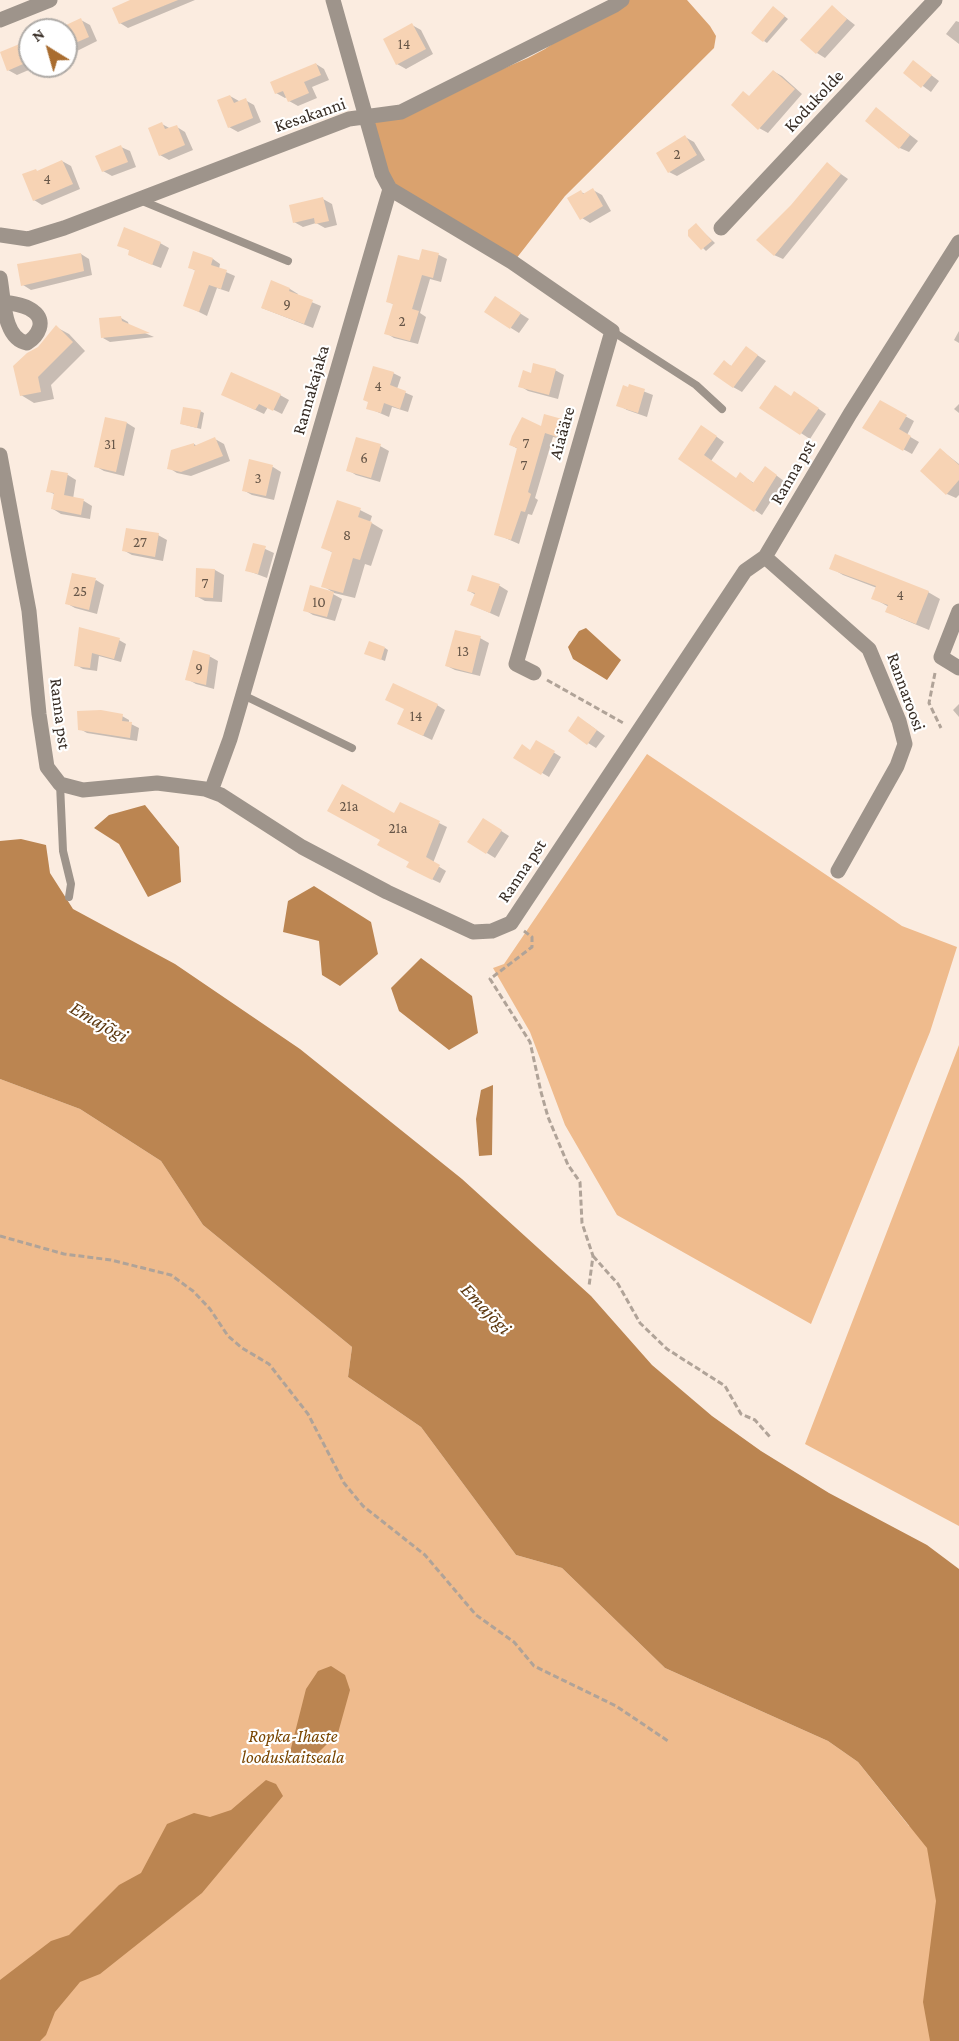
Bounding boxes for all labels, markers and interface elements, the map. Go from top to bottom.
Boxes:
north arrow [18,18,78,78]
text: N [29,25,48,45]
house number: 14 [398,35,410,53]
street label: Kodukolde [780,65,848,137]
street label: Kesakanni [271,93,349,137]
house number: 2 [673,145,681,163]
house number: 4 [43,170,51,188]
house number: 9 [283,295,291,313]
house number: 2 [398,312,406,330]
street label: Rannakajaka [288,343,334,437]
house number: 4 [374,377,382,395]
street label: Aiaääre [544,404,580,462]
house number: 7 [523,434,529,452]
house number: 31 [104,435,116,453]
street label: Ranna pst [766,436,820,508]
house number: 6 [360,449,368,467]
house number: 7 [521,456,527,474]
house number: 3 [254,469,262,487]
house number: 8 [343,526,351,544]
house number: 27 [133,533,147,551]
house number: 7 [202,574,208,592]
house number: 25 [73,582,87,600]
house number: 4 [896,586,904,604]
house number: 10 [312,593,326,611]
house number: 13 [457,642,469,660]
street label: Rannaroosi [882,650,930,734]
house number: 9 [195,659,203,677]
street label: Ranna pst [45,677,75,751]
house number: 14 [410,707,422,725]
house number: 21a [339,797,359,815]
house number: 21a [388,819,408,837]
street label: Ranna pst [493,835,551,907]
water label: Emajõgi [66,996,132,1048]
water label: Emajõgi [456,1278,516,1340]
park label: Ropka-Ihaste looduskaitseala [242,1725,344,1768]

